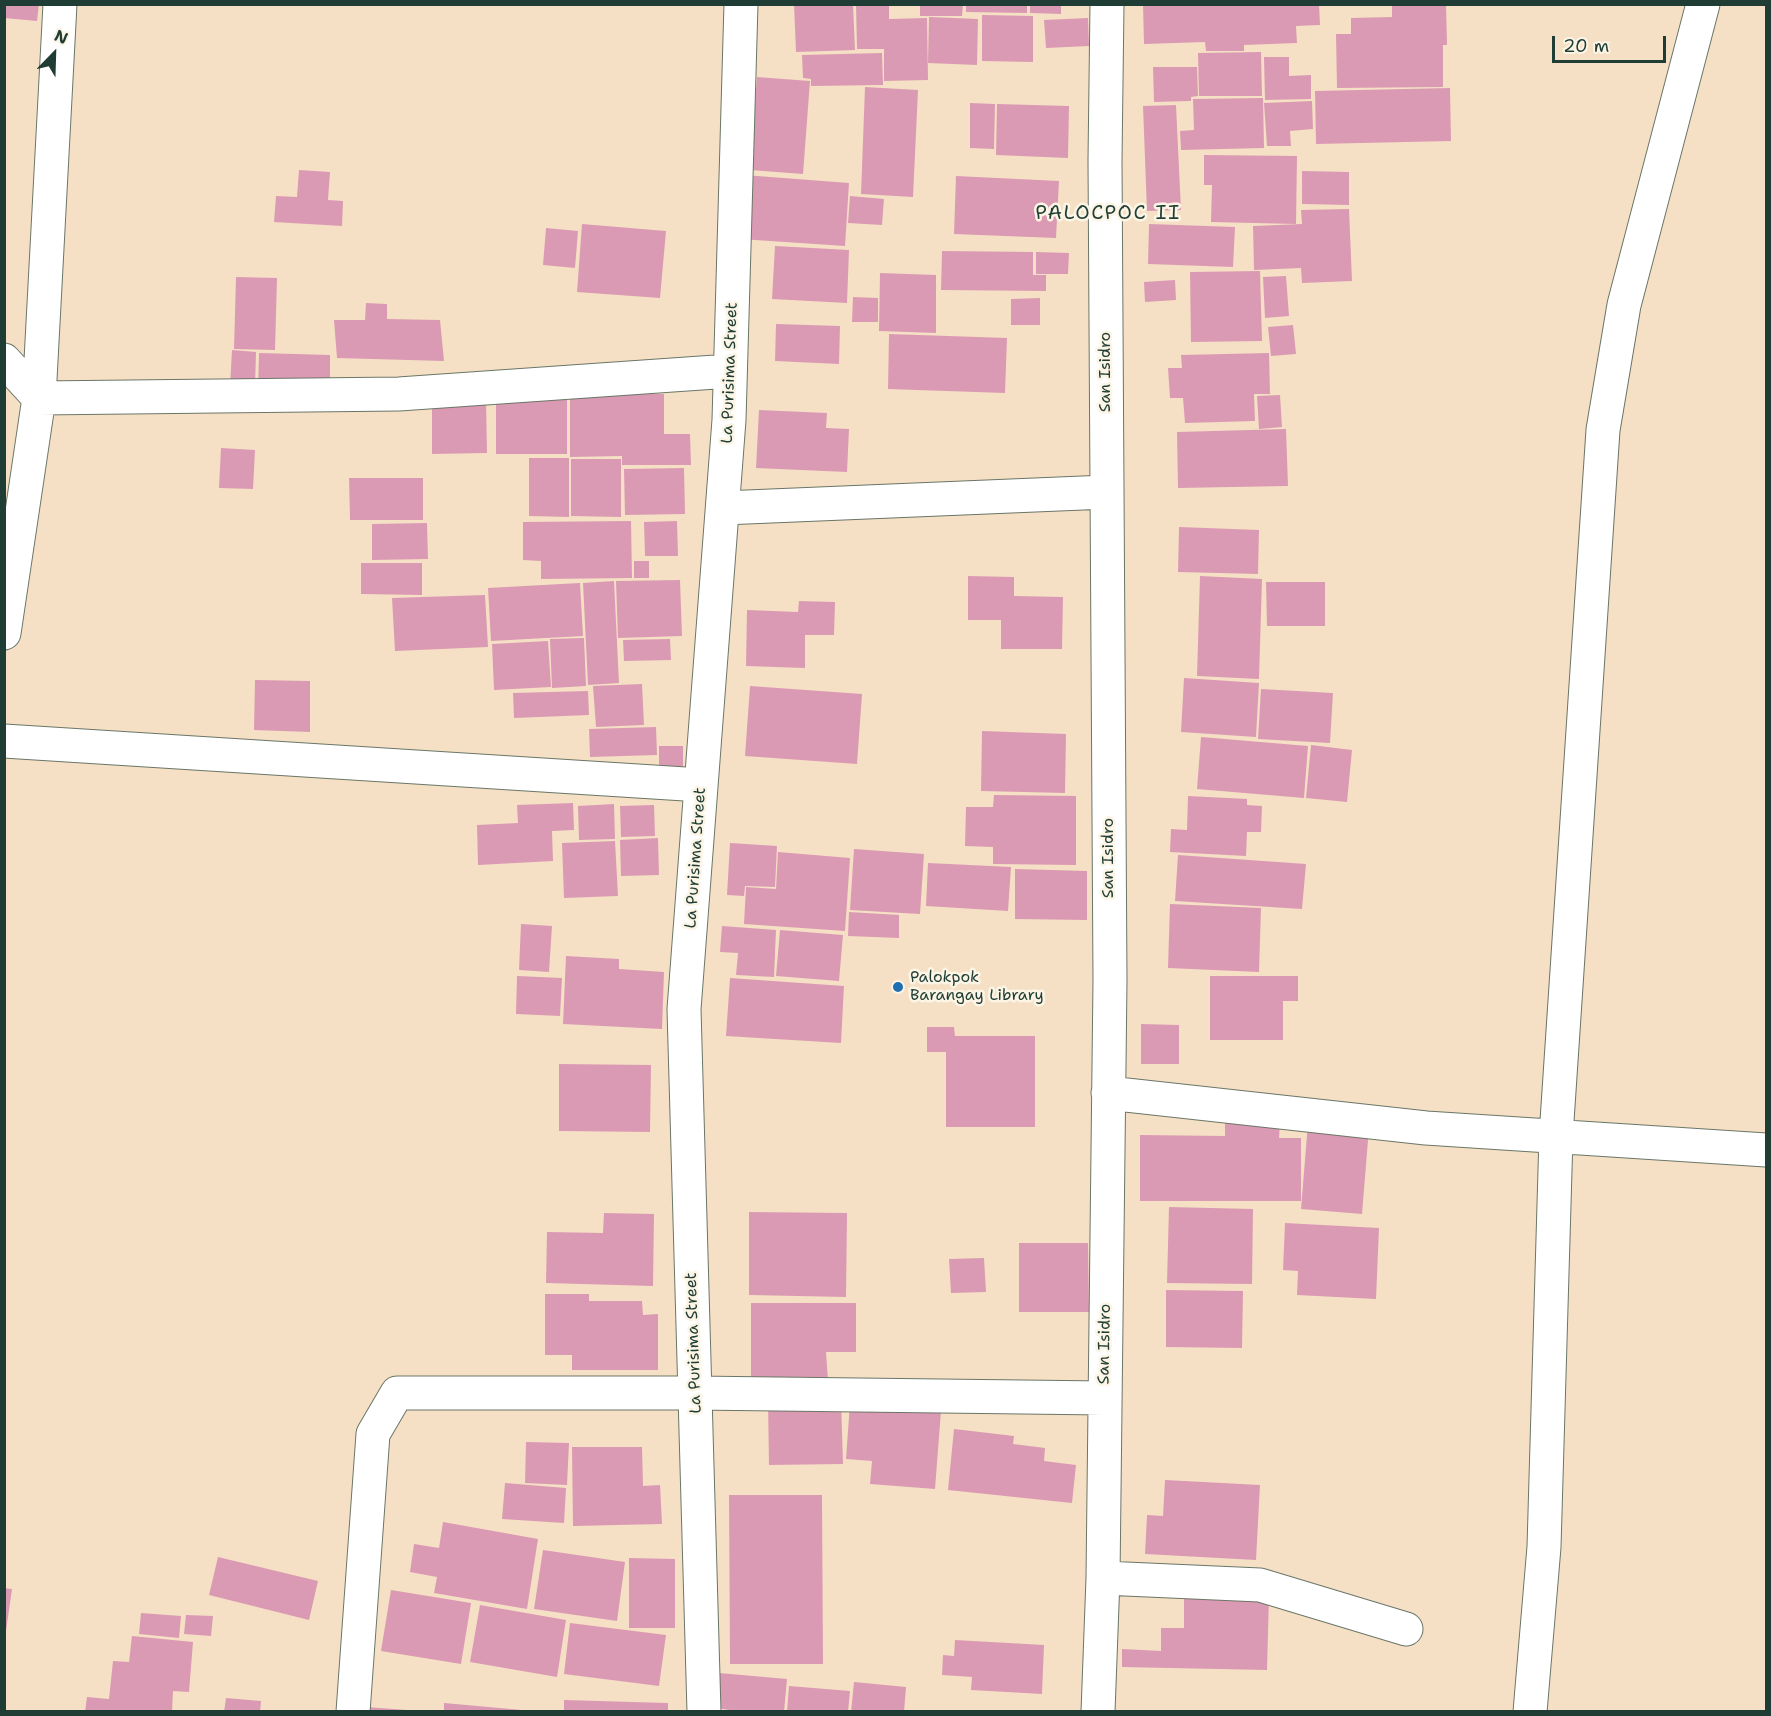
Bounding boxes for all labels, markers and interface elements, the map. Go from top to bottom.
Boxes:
north arrow [24,24,84,84]
scale bar [1555,24,1669,62]
text: N [51,25,71,49]
text: 20 m [1563,34,1609,58]
district label: PALOCPOC II [1035,202,1181,226]
street label: La Purisima Street [718,302,742,444]
street label: San Isidro [1096,332,1116,412]
street label: La Purisima Street [681,787,711,929]
street label: San Isidro [1099,818,1119,898]
place label: Palokpok Barangay Library [910,968,1044,1006]
marker: Palokpok Barangay Library [891,980,905,994]
street label: La Purisima Street [682,1272,706,1414]
street label: San Isidro [1095,1304,1115,1384]

